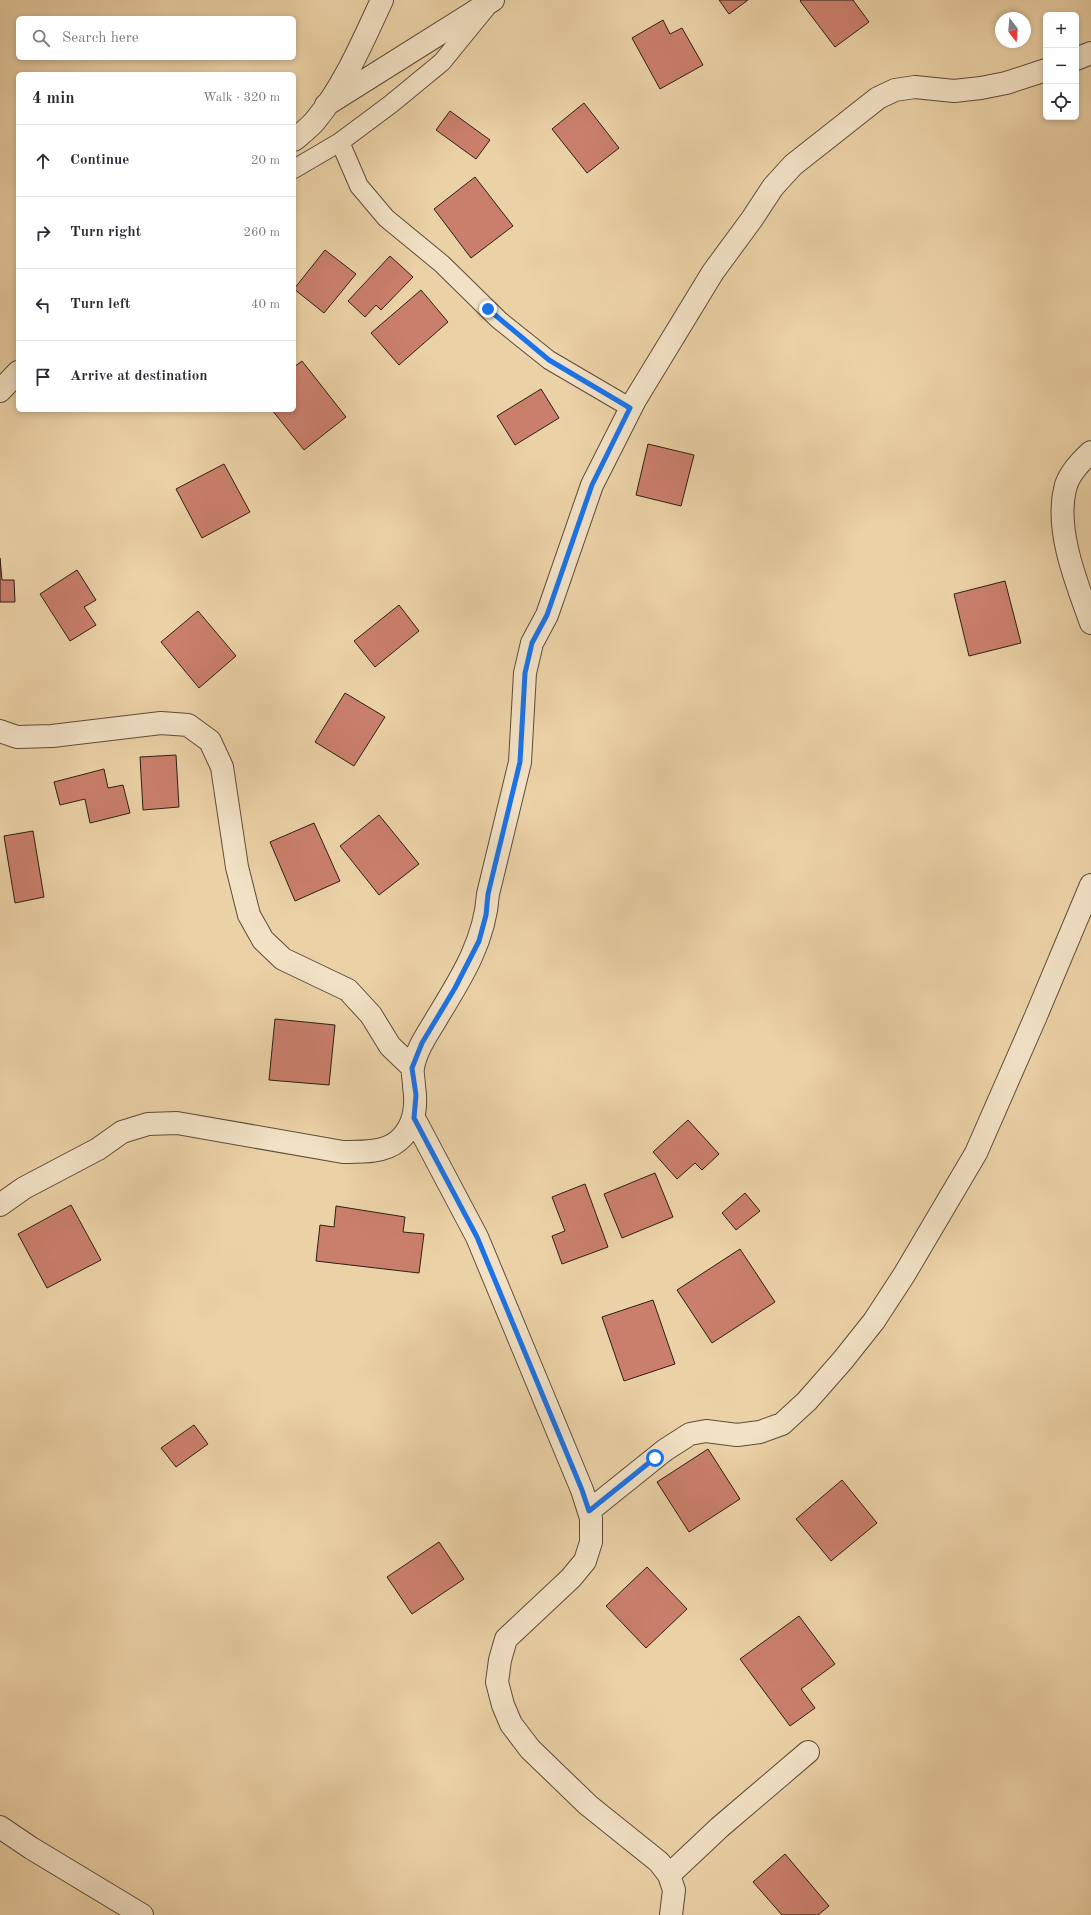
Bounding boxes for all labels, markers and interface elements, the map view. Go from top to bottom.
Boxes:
north arrow [995,12,1031,48]
map controls [1043,12,1079,120]
button: + [1043,12,1079,48]
search box [16,16,296,60]
icon: search [30,27,52,49]
text: Search here [62,31,139,46]
button: − [1043,48,1079,84]
button: locate [1043,84,1079,120]
text: 4 min [32,90,75,107]
text: Walk · 320 m [203,91,280,104]
icon: ahead [32,150,54,172]
text: Continue [70,153,129,168]
text: 20 m [251,154,280,167]
icon: right [32,222,54,244]
text: Turn right [70,225,141,240]
text: 260 m [243,226,280,239]
icon: left [32,294,54,316]
text: Turn left [70,297,130,312]
text: 40 m [251,298,280,311]
route end [479,300,497,318]
icon: arrive [32,366,54,388]
text: Arrive at destination [70,369,208,384]
route start [646,1449,664,1467]

